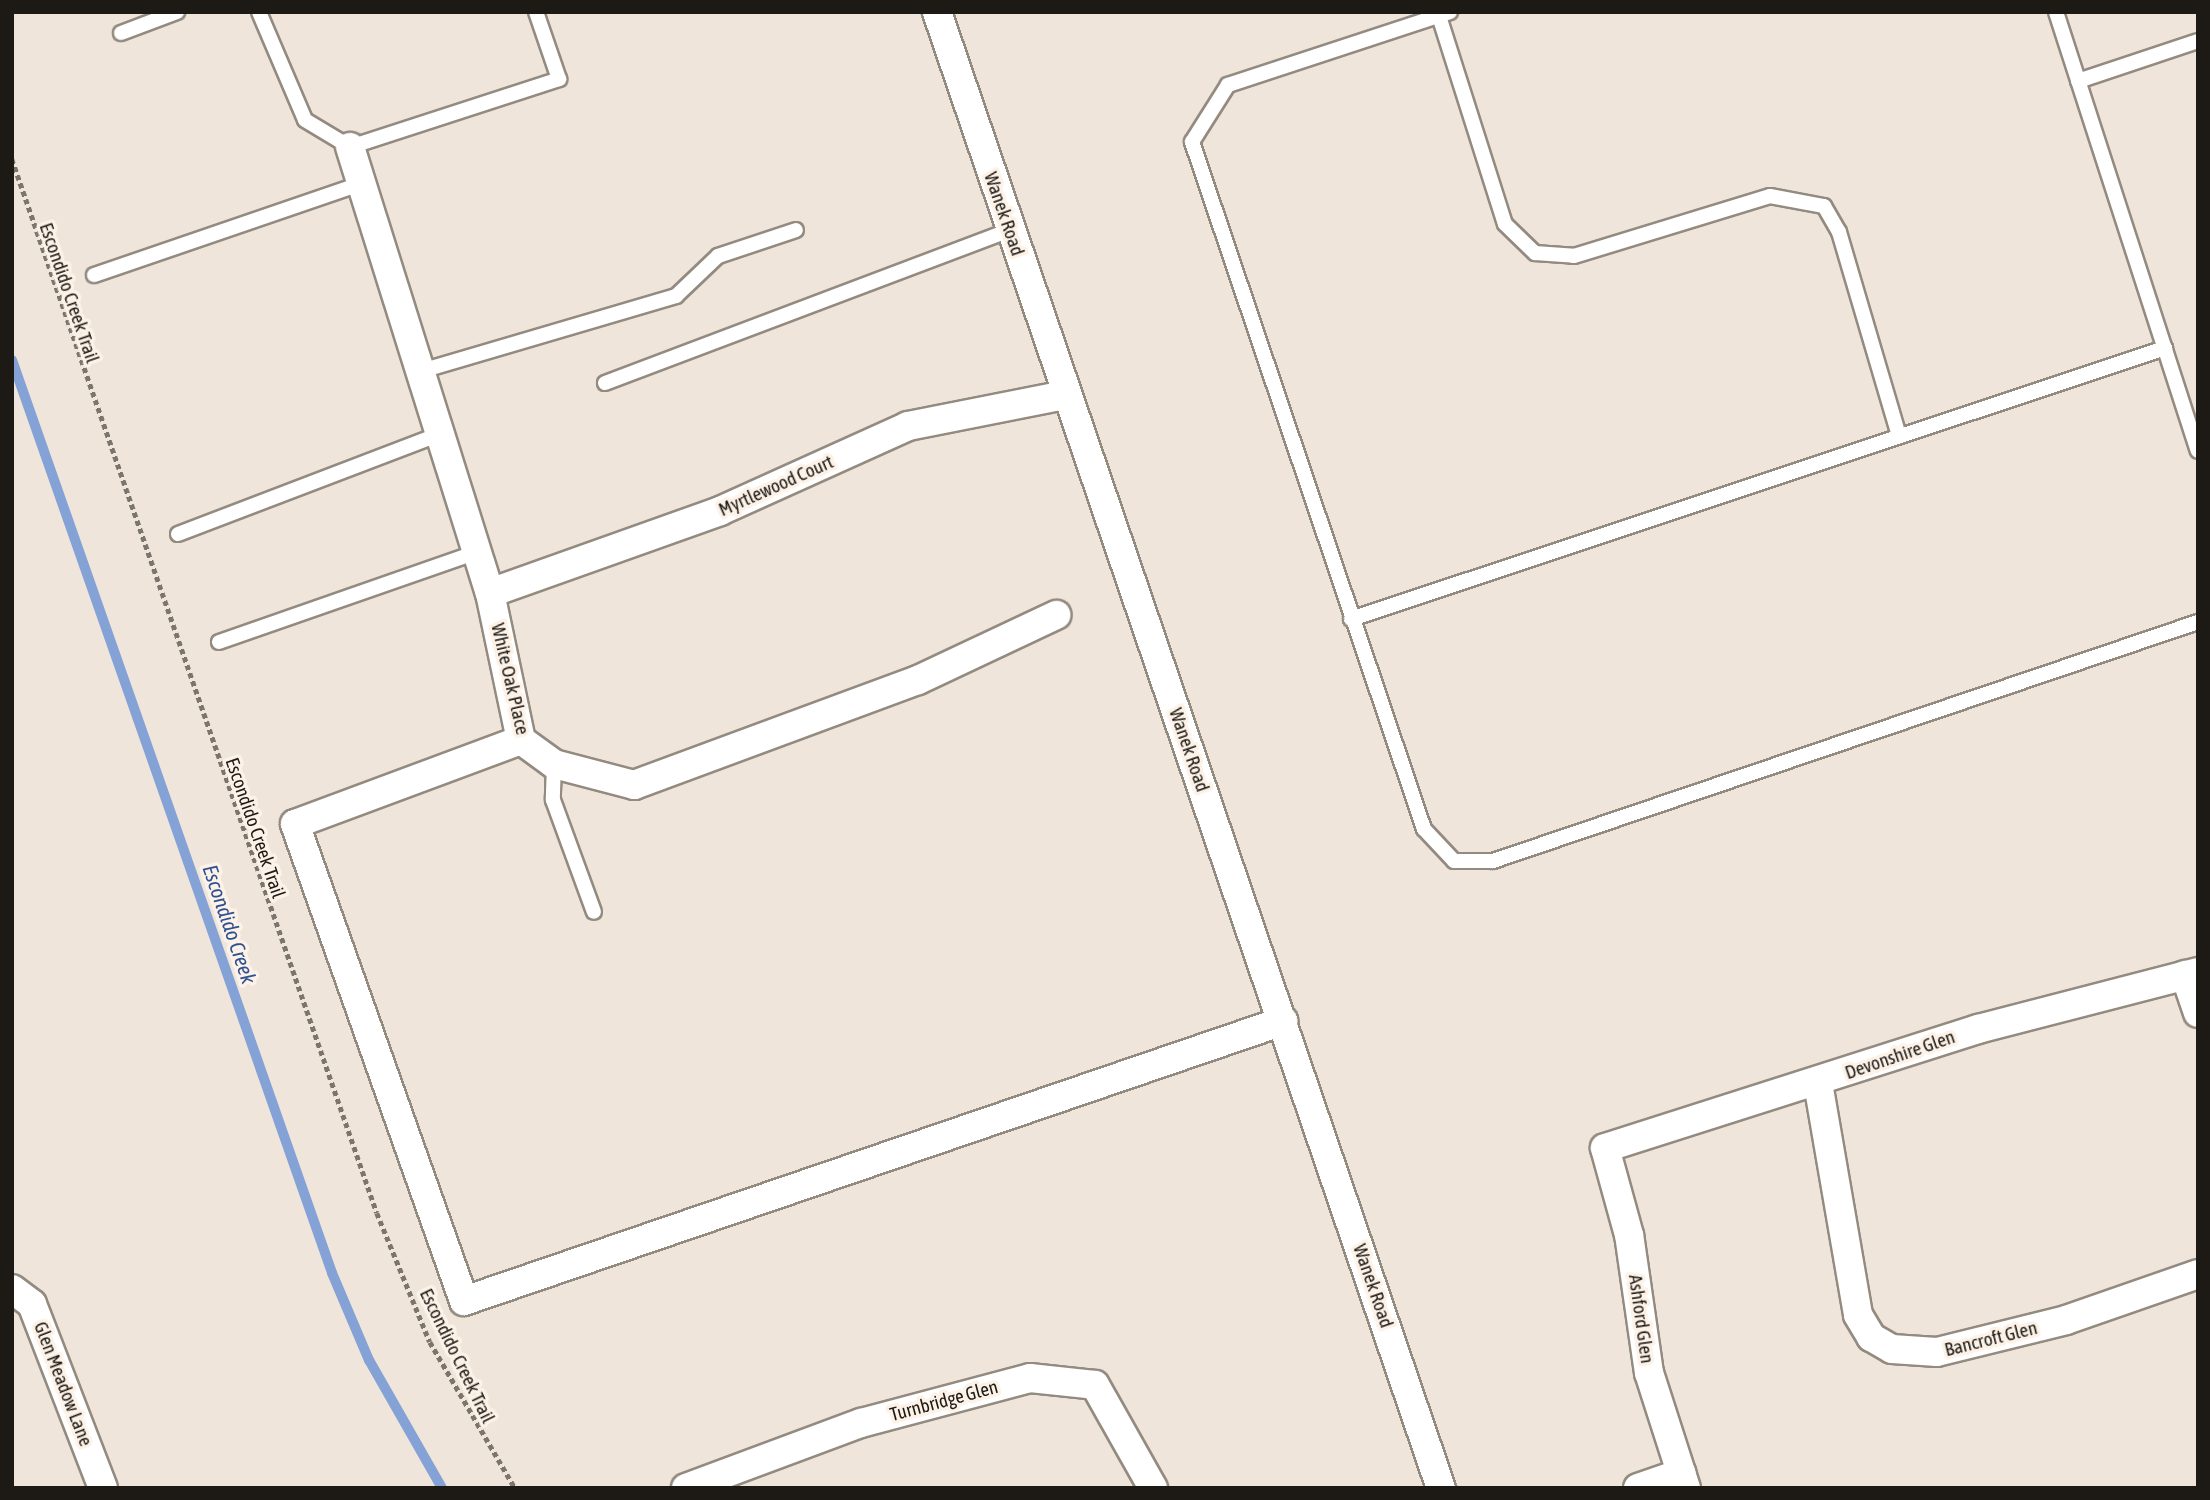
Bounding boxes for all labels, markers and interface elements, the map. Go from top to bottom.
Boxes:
street label: Wanek Road [979,169,1029,259]
street label: Escondido Creek Trail [34,220,104,366]
street label: Myrtlewood Court [715,451,837,521]
street label: White Oak Place [486,621,534,737]
street label: Wanek Road [1164,705,1214,795]
street label: Escondido Creek Trail [220,755,290,901]
water label: Escondido Creek [198,861,262,987]
street label: Devonshire Glen [1842,1026,1958,1084]
street label: Wanek Road [1348,1241,1398,1331]
street label: Ashford Glen [1623,1273,1659,1365]
street label: Escondido Creek Trail [415,1285,499,1427]
street label: Bancroft Glen [1942,1316,2040,1362]
street label: Glen Meadow Lane [29,1319,97,1449]
street label: Turnbridge Glen [887,1376,1001,1426]

